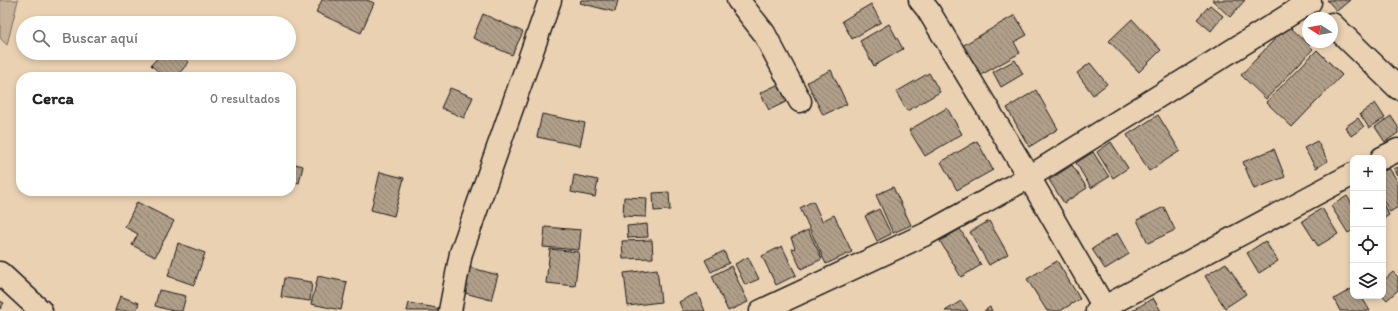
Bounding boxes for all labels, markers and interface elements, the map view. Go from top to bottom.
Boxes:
north arrow [1302,12,1338,48]
search box [16,16,296,60]
icon: search [30,27,52,49]
text: Buscar aquí [62,29,138,47]
text: Cerca [32,88,74,108]
text: 0 resultados [210,91,280,106]
map controls [1350,155,1386,299]
button: + [1350,155,1386,191]
button: − [1350,191,1386,227]
button: locate [1350,227,1386,263]
button: layers [1350,263,1386,299]

